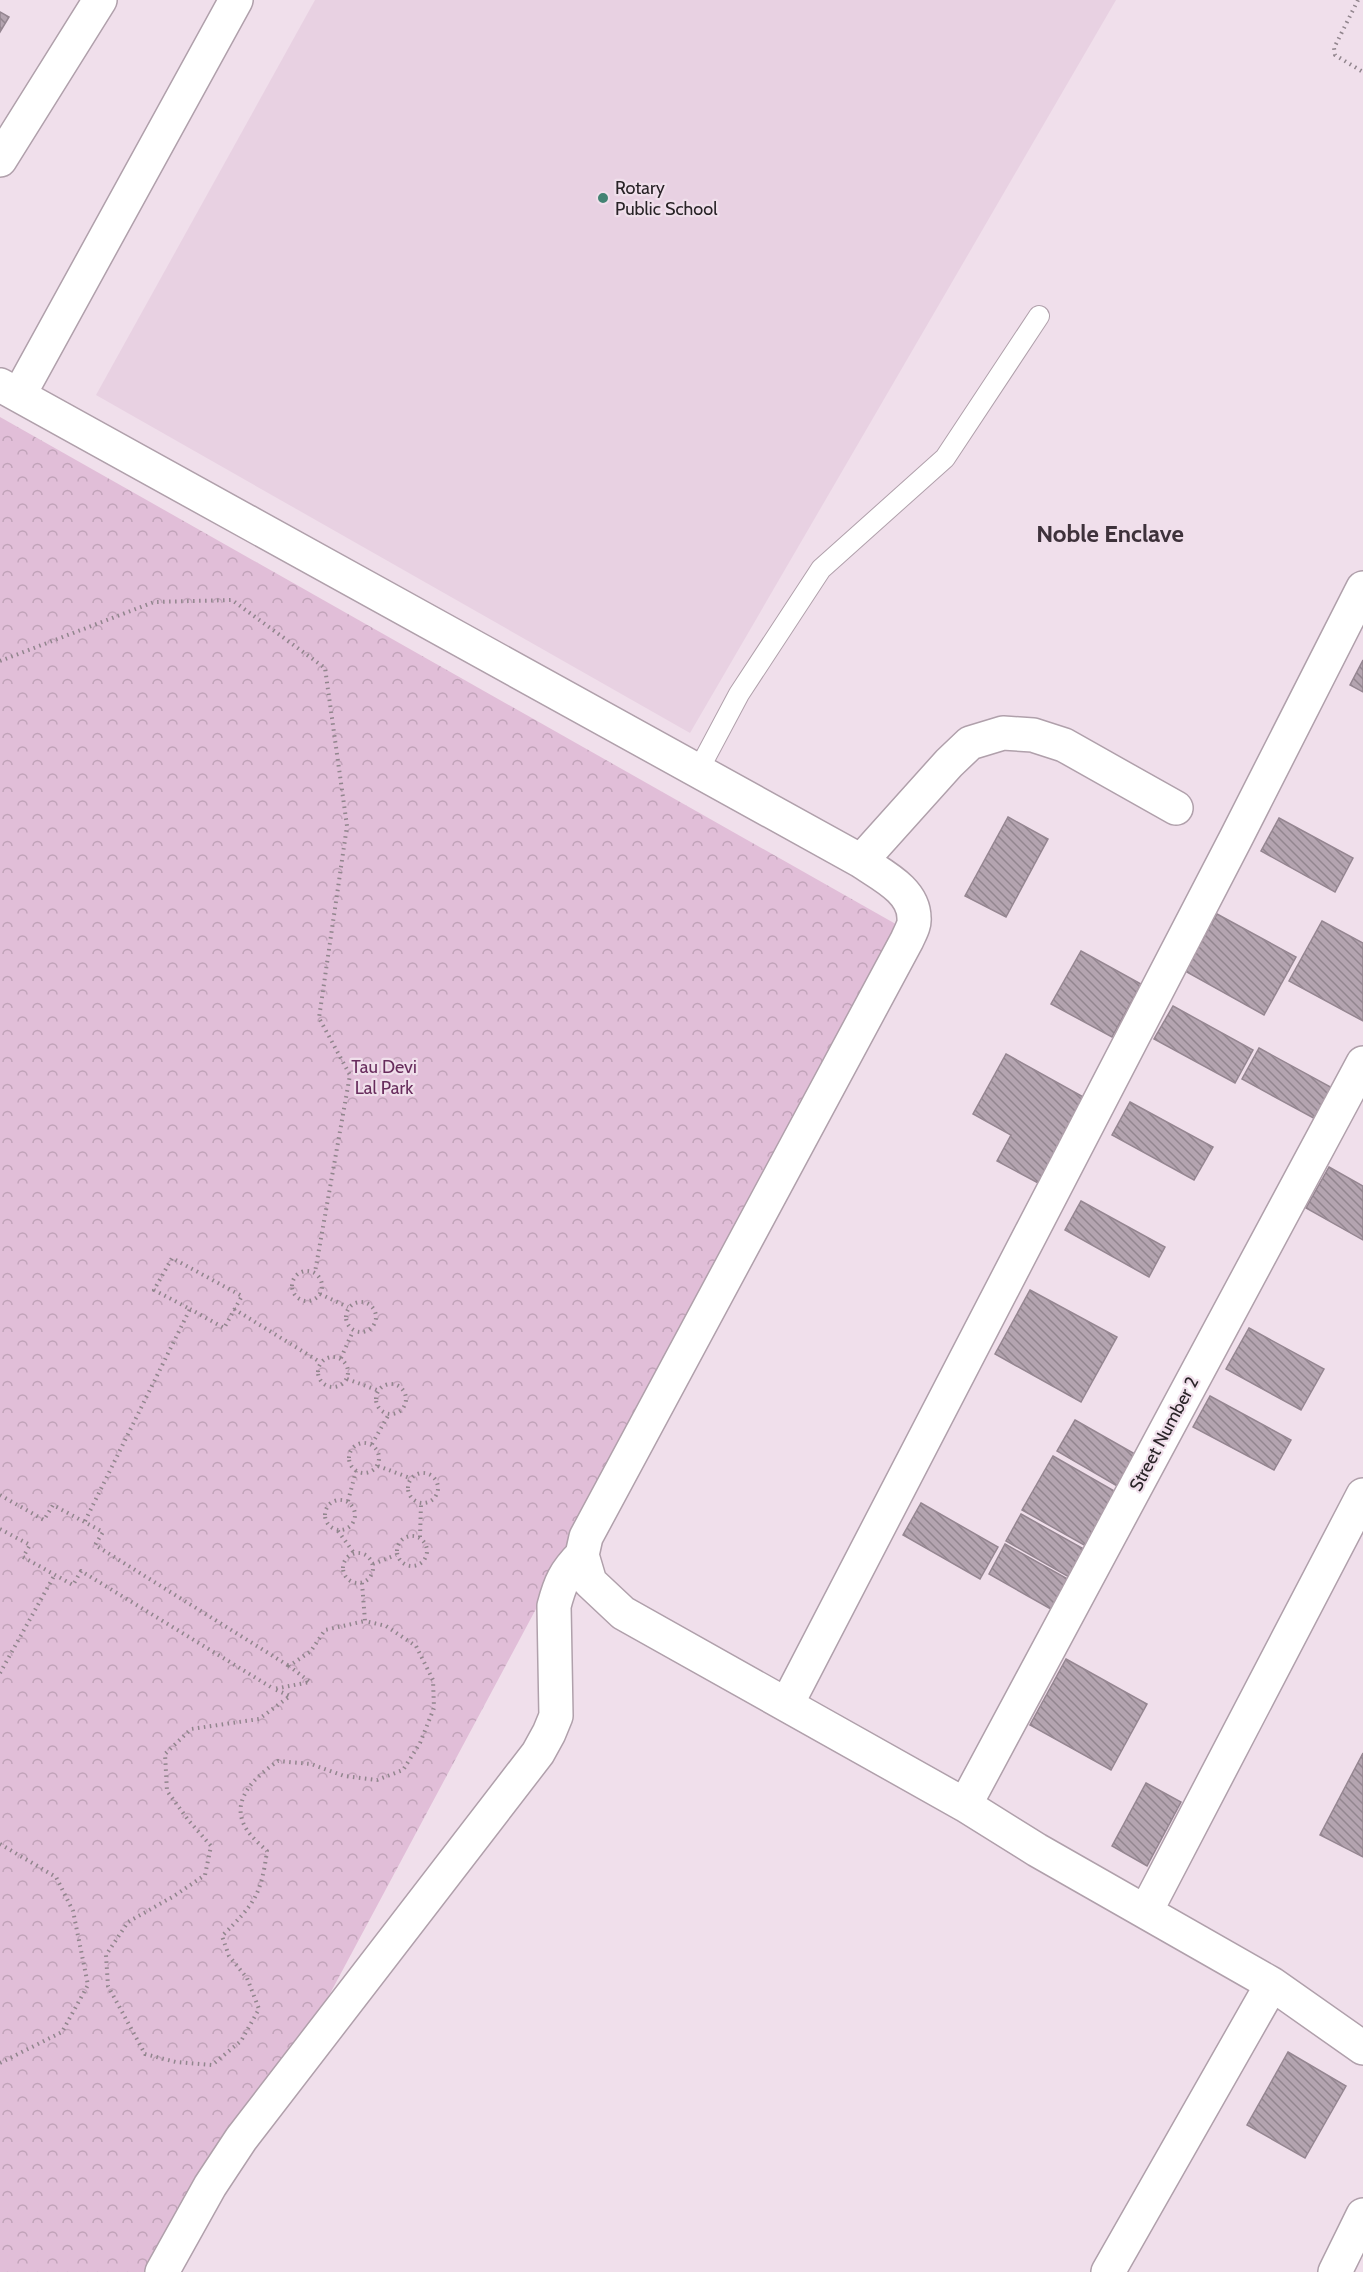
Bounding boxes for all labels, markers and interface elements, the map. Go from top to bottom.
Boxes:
place label: Rotary Public School [615,177,718,220]
marker: Rotary Public School [596,191,610,205]
district label: Noble Enclave [1036,519,1184,548]
park label: Tau Devi Lal Park [351,1056,417,1099]
street label: Street Number 2 [1125,1373,1203,1495]

